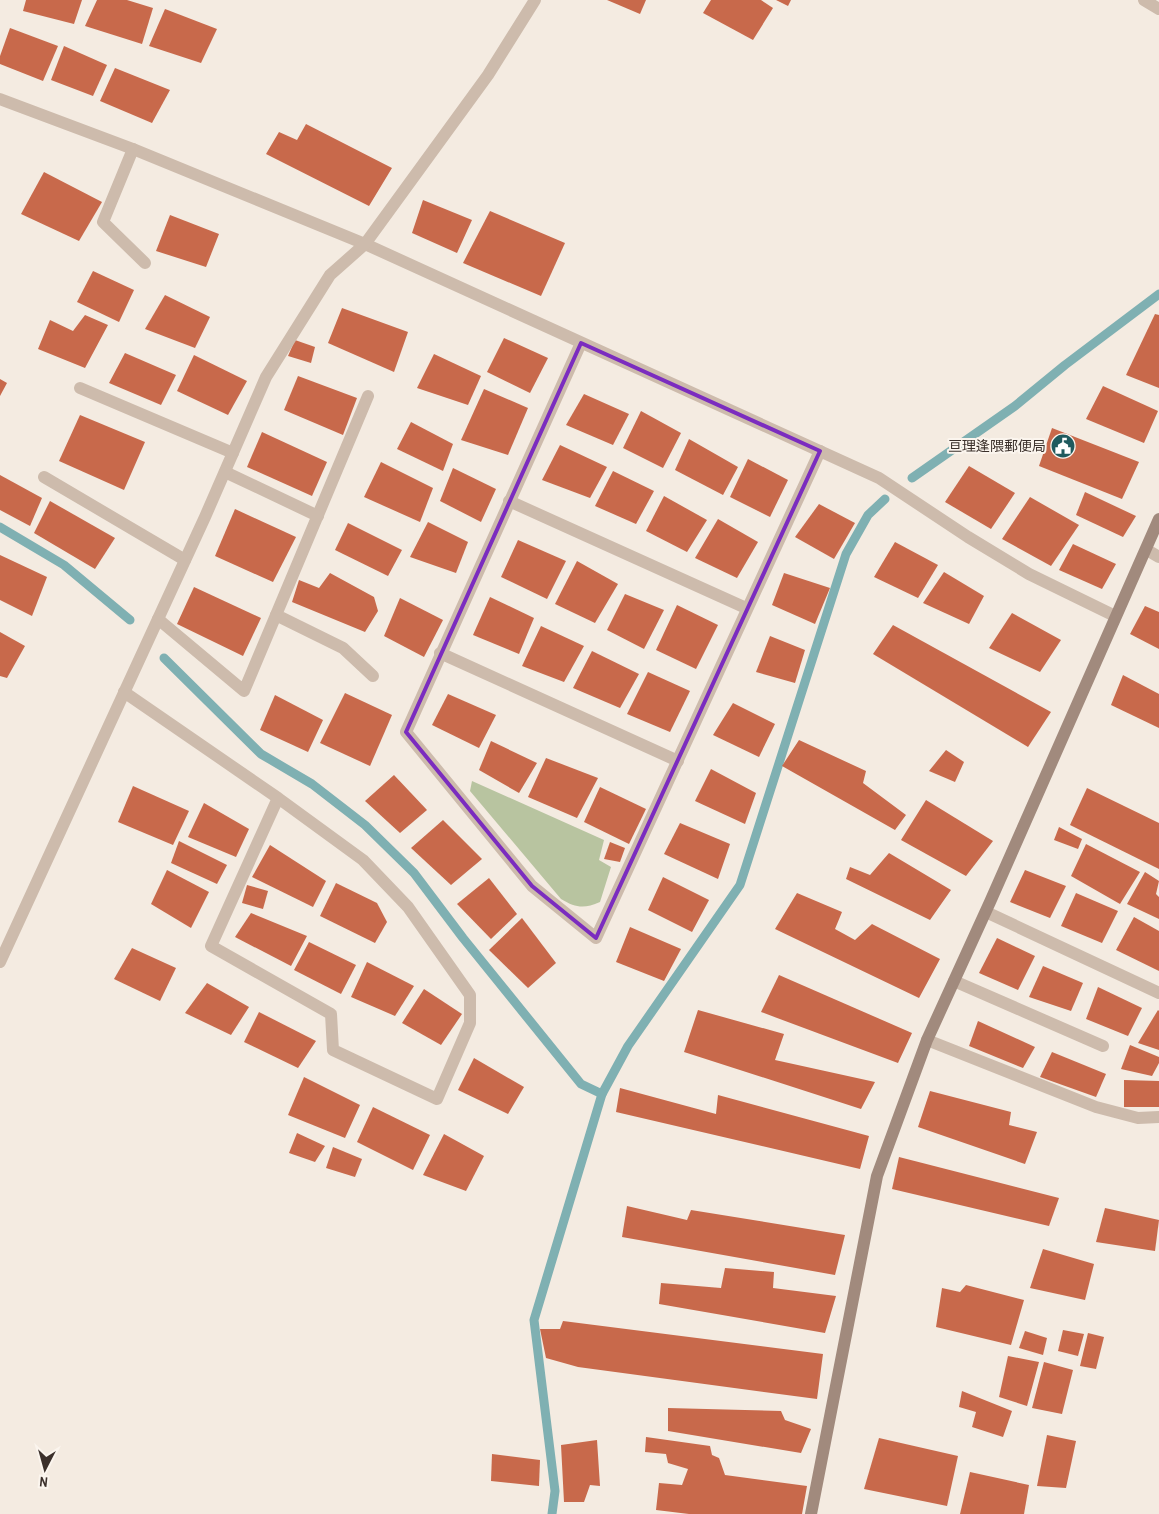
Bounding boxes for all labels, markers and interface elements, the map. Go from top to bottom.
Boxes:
public building icon: 亘理逢隈郵便局 [1050,433,1076,459]
place label: 亘理逢隈郵便局 [948,437,1046,455]
north arrow [20,1444,70,1494]
text: N [39,1473,49,1491]

